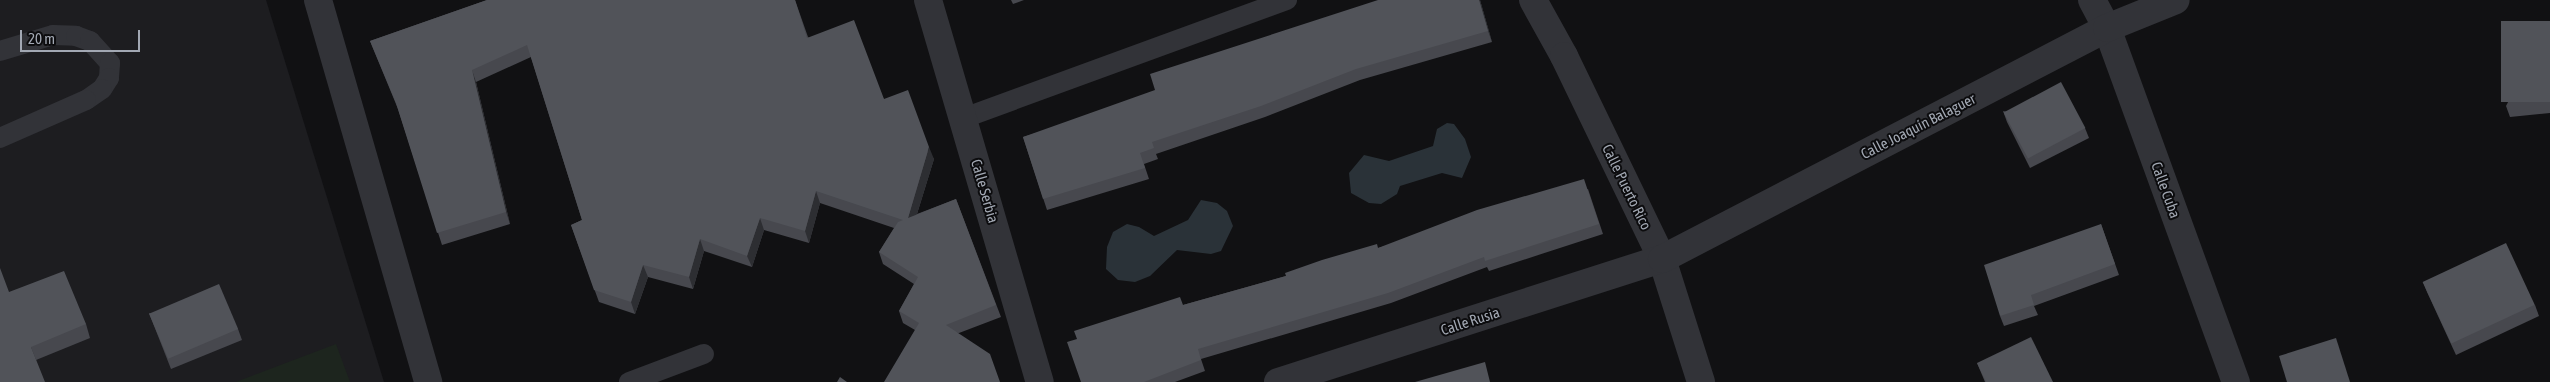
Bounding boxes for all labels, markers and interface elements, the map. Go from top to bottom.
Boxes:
scale bar [22,20,142,52]
text: 20 m [28,30,55,47]
street label: Calle Joaquín Balaguer [1858,89,1978,163]
street label: Calle Puerto Rico [1599,141,1655,233]
street label: Calle Serbia [967,157,1003,225]
street label: Calle Cuba [2148,159,2184,221]
street label: Calle Rusia [1438,303,1502,339]

